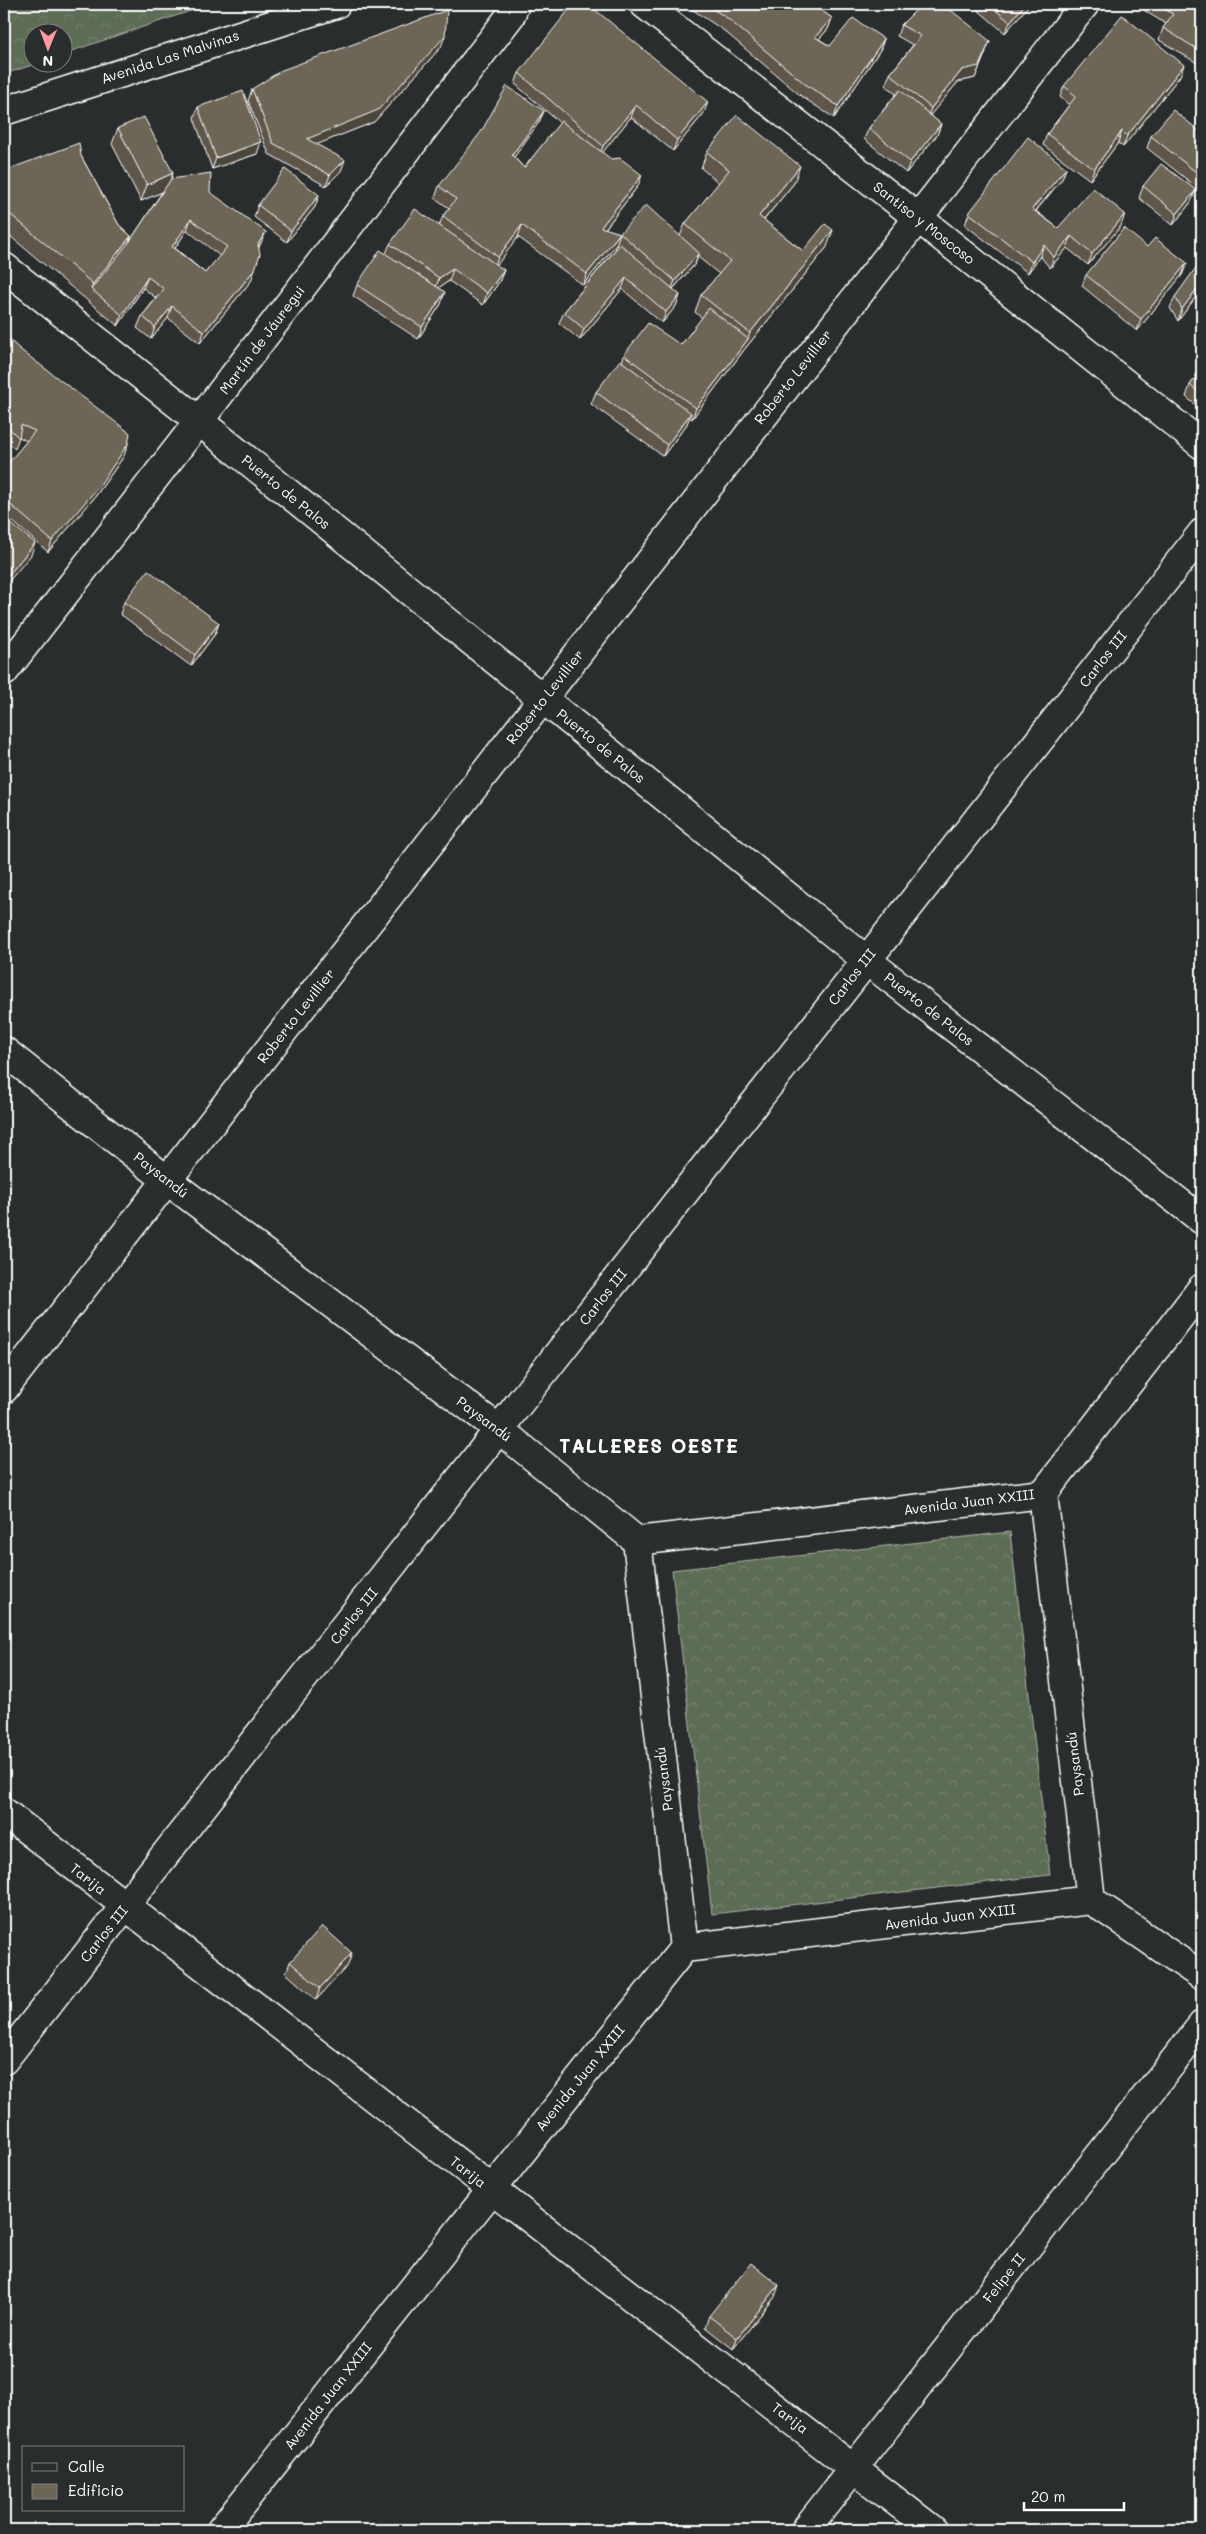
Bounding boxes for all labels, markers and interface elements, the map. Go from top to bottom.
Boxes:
north arrow [22,22,72,72]
street label: Avenida Las Malvinas [98,25,241,88]
text: N [42,52,53,71]
street label: Santiso y Moscoso [870,177,979,268]
street label: Martín de Jáuregui [214,281,309,398]
street label: Roberto Levillier [750,325,836,428]
street label: Puerto de Palos [238,450,335,533]
street label: Carlos III [1074,626,1131,691]
street label: Roberto Levillier [502,645,588,748]
street label: Puerto de Palos [553,704,650,787]
street label: Carlos III [823,944,880,1009]
street label: Roberto Levillier [253,964,339,1067]
street label: Puerto de Palos [881,968,978,1050]
street label: Paysandú [130,1147,193,1202]
street label: Carlos III [574,1264,631,1329]
street label: Paysandú [453,1392,516,1446]
district label: TALLERES OESTE [559,1433,739,1458]
street label: Avenida Juan XXIII [902,1484,1035,1519]
street label: Carlos III [325,1583,382,1648]
street label: Paysandú [1061,1731,1088,1797]
street label: Paysandú [650,1746,677,1812]
street label: Tarija [66,1858,110,1899]
street label: Avenida Juan XXIII [883,1899,1016,1934]
street label: Carlos III [75,1901,132,1966]
street label: Avenida Juan XXIII [531,2021,628,2135]
street label: Tarija [446,2151,490,2192]
street label: Felipe II [978,2249,1029,2307]
street label: Avenida Juan XXIII [280,2338,376,2453]
street label: Tarija [768,2398,812,2438]
legend [22,2446,185,2512]
text: Calle [68,2456,105,2476]
scale bar [1024,2479,1124,2511]
text: Edificio [68,2480,124,2500]
text: 20 m [1031,2486,1065,2506]

